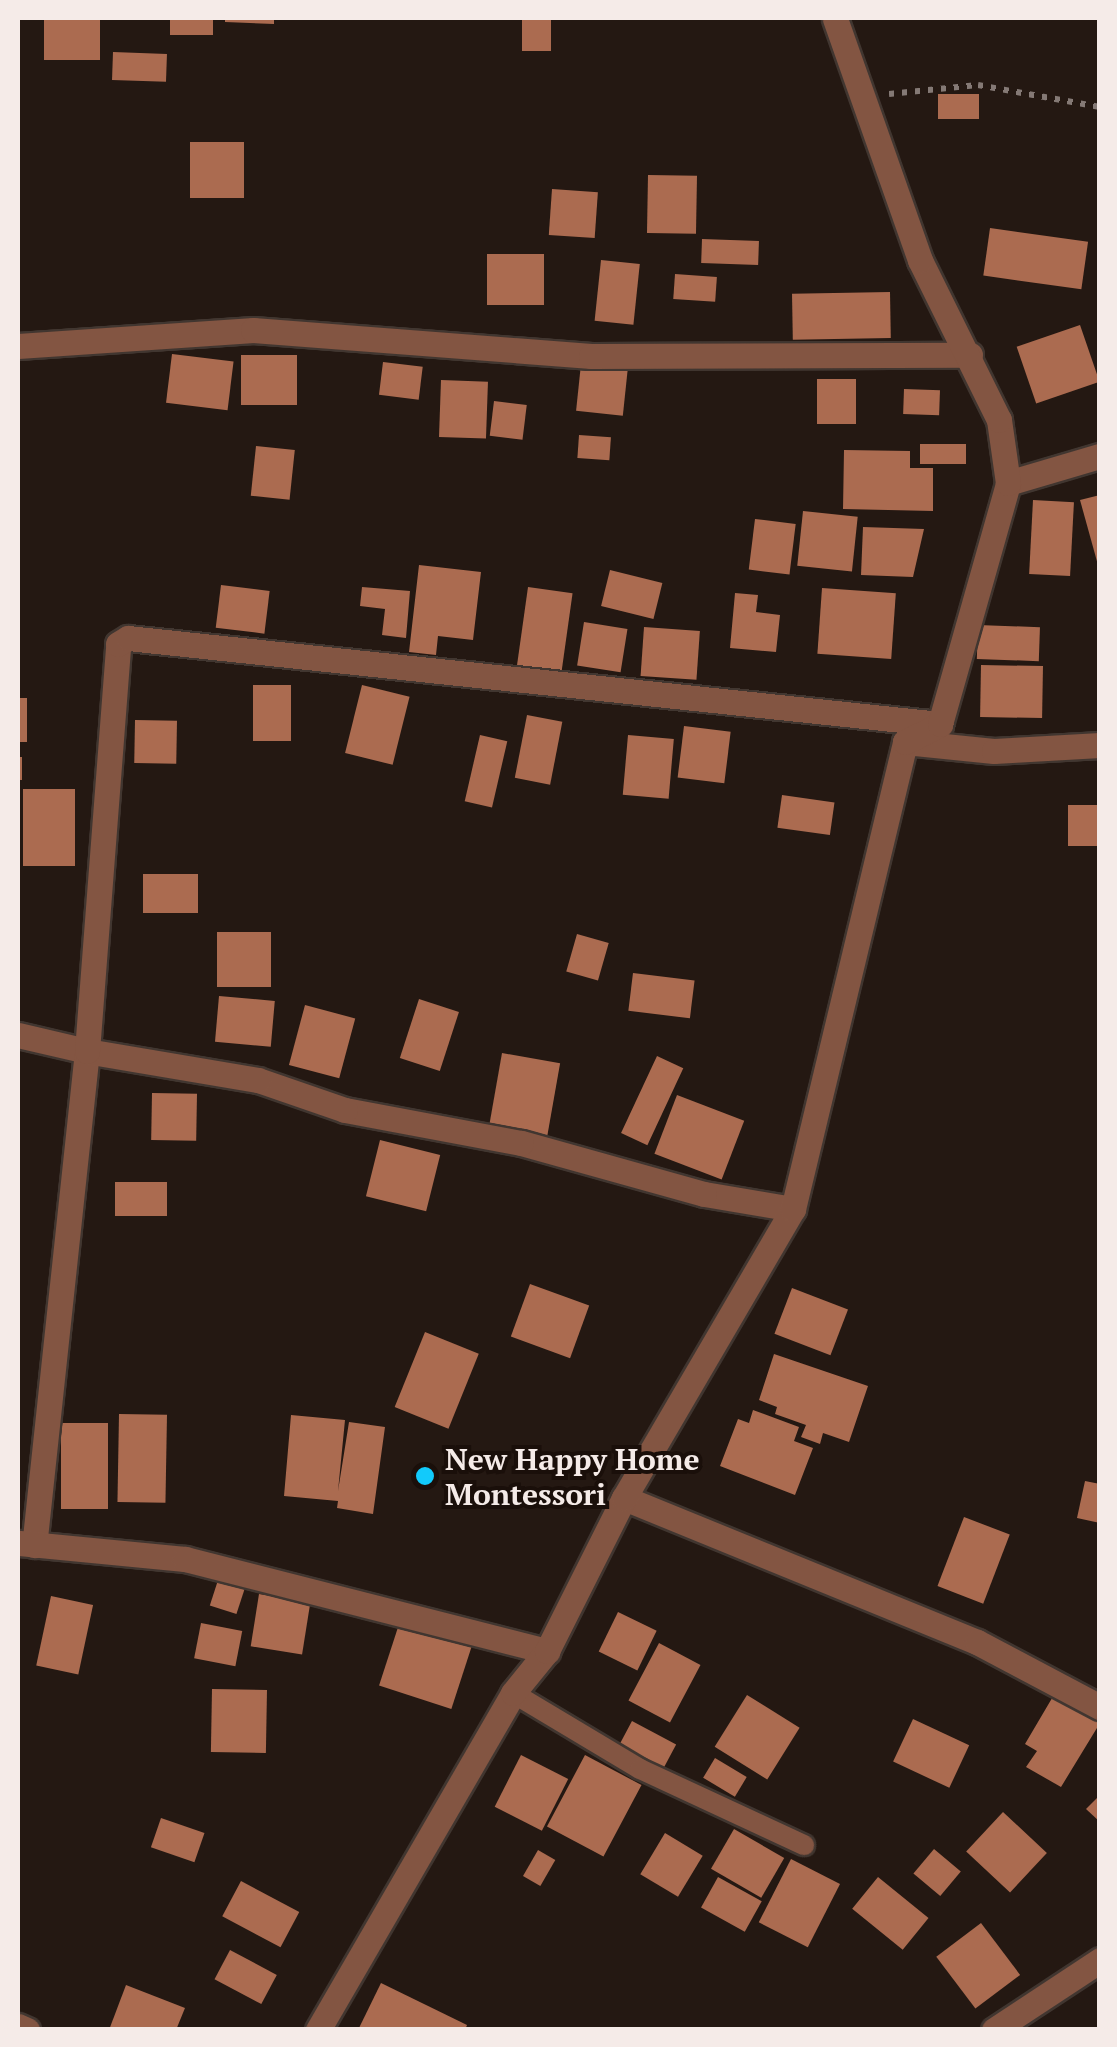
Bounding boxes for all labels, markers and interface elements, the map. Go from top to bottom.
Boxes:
place label: New Happy Home Montessori [445,1441,700,1512]
marker: New Happy Home Montessori [414,1465,436,1487]

